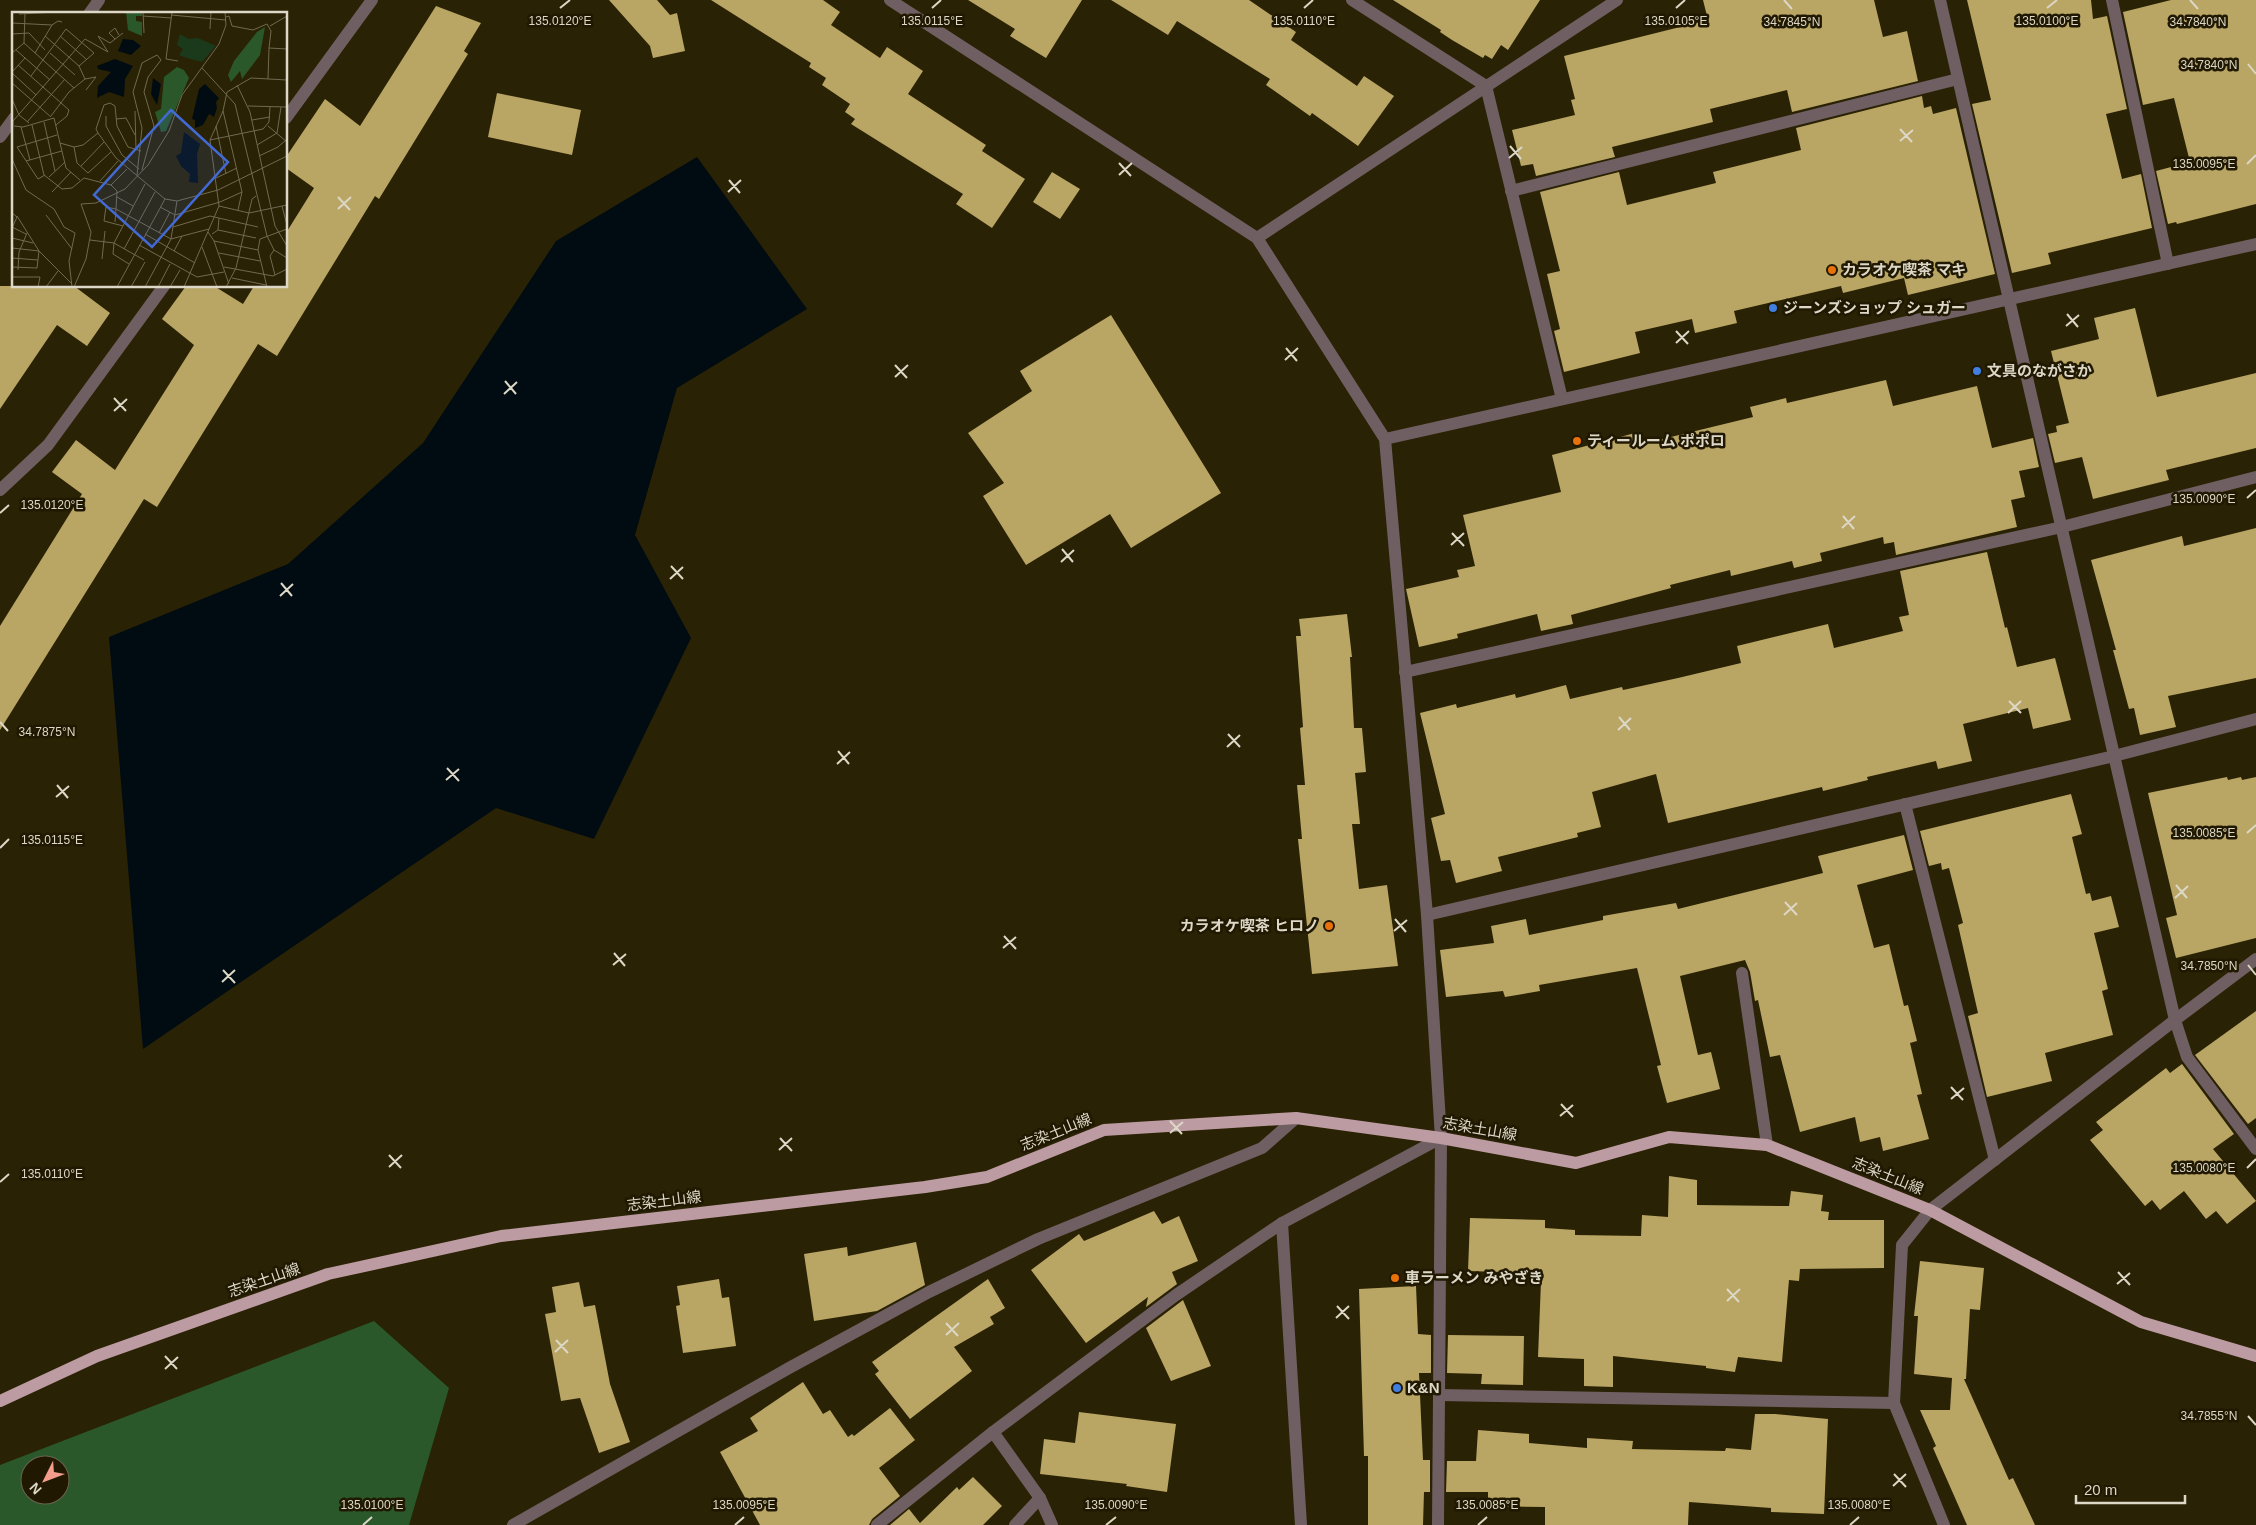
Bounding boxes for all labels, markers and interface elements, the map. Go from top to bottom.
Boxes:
inset map [12,12,288,288]
text: 135.0120°E [529,14,591,28]
text: 135.0115°E [901,14,963,28]
text: 135.0110°E [1273,14,1335,28]
text: 135.0105°E [1645,14,1707,28]
text: 135.0100°E [2016,14,2078,28]
text: 34.7845°N [1764,15,1820,29]
text: 34.7840°N [2170,15,2226,29]
text: 34.7840°N [2181,58,2237,72]
text: 135.0095°E [2173,157,2235,171]
place label: カラオケ喫茶 マキ [1842,261,1966,278]
marker: カラオケ喫茶 マキ [1826,264,1838,276]
place label: ジーンズショップ シュガー [1783,299,1966,316]
marker: ジーンズショップ シュガー [1767,302,1779,314]
place label: 文具のながさか [1987,362,2092,379]
marker: 文具のながさか [1971,365,1983,377]
place label: ティールーム ポポロ [1587,432,1725,449]
marker: ティールーム ポポロ [1571,435,1583,447]
text: 135.0090°E [2173,492,2235,506]
text: 135.0120°E [21,498,83,512]
text: 34.7875°N [19,725,75,739]
text: 135.0085°E [2173,826,2235,840]
text: 135.0115°E [21,833,83,847]
place label: カラオケ喫茶 ヒロノ [1180,917,1319,934]
marker: カラオケ喫茶 ヒロノ [1323,920,1335,932]
text: 34.7850°N [2181,959,2237,973]
street label: 志染土山線 [1018,1110,1094,1153]
street label: 志染土山線 [1442,1114,1519,1143]
street label: 志染土山線 [1850,1154,1926,1197]
text: 135.0080°E [2173,1161,2235,1175]
text: 135.0110°E [21,1167,83,1181]
street label: 志染土山線 [626,1187,702,1214]
street label: 志染土山線 [226,1259,302,1300]
place label: 車ラーメン みやざき [1405,1269,1544,1286]
marker: 車ラーメン みやざき [1389,1272,1401,1284]
place label: K&N [1407,1379,1440,1396]
marker: K&N [1391,1382,1403,1394]
text: 34.7855°N [2181,1409,2237,1423]
north arrow [20,1455,70,1505]
scale bar [2076,1472,2185,1504]
text: N [26,1480,45,1498]
text: 20 m [2084,1481,2117,1498]
text: 135.0100°E [341,1498,403,1512]
text: 135.0095°E [713,1498,775,1512]
text: 135.0090°E [1085,1498,1147,1512]
text: 135.0085°E [1456,1498,1518,1512]
text: 135.0080°E [1828,1498,1890,1512]

